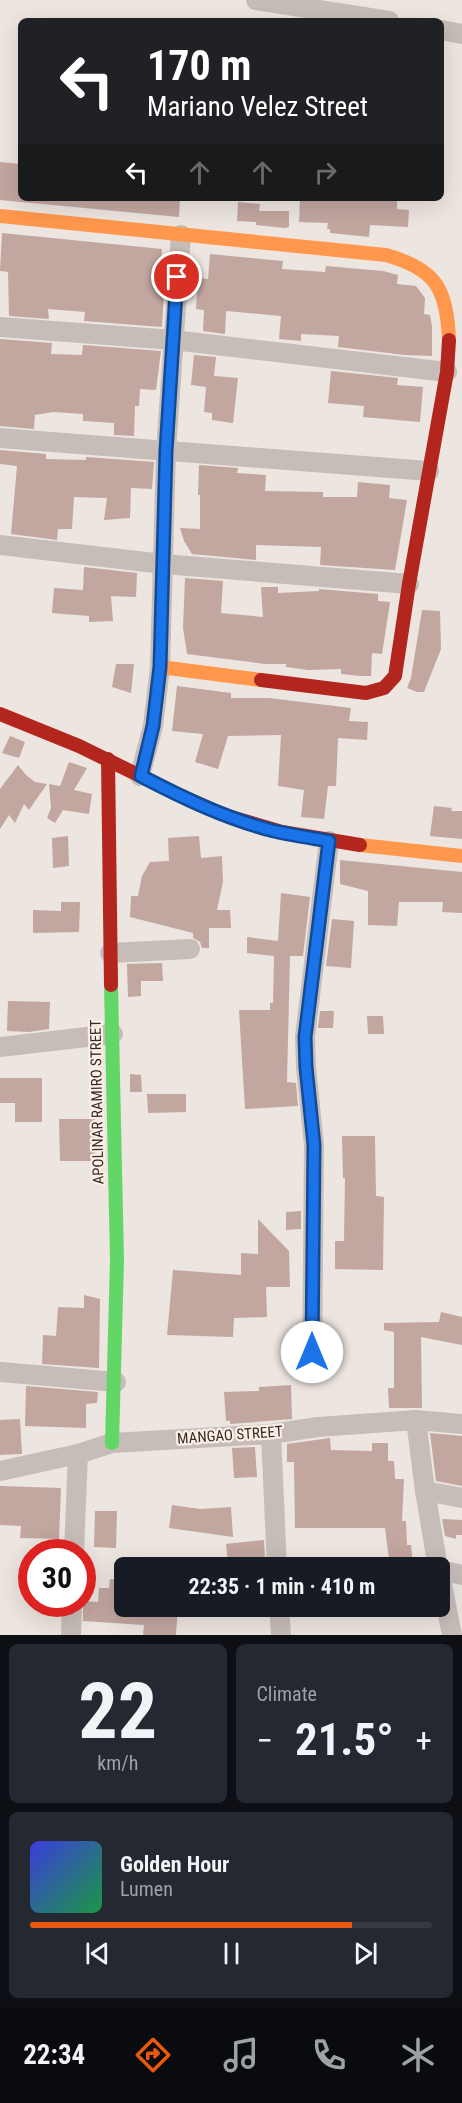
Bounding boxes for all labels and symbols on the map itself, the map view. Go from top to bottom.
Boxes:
pin [151,251,202,302]
street label: APOLINAR RAMIRO STREET [87,1019,107,1185]
position arrow [280,1320,344,1384]
street label: MANGAO STREET [177,1422,284,1448]
speed limit sign: 30 [18,1539,96,1617]

